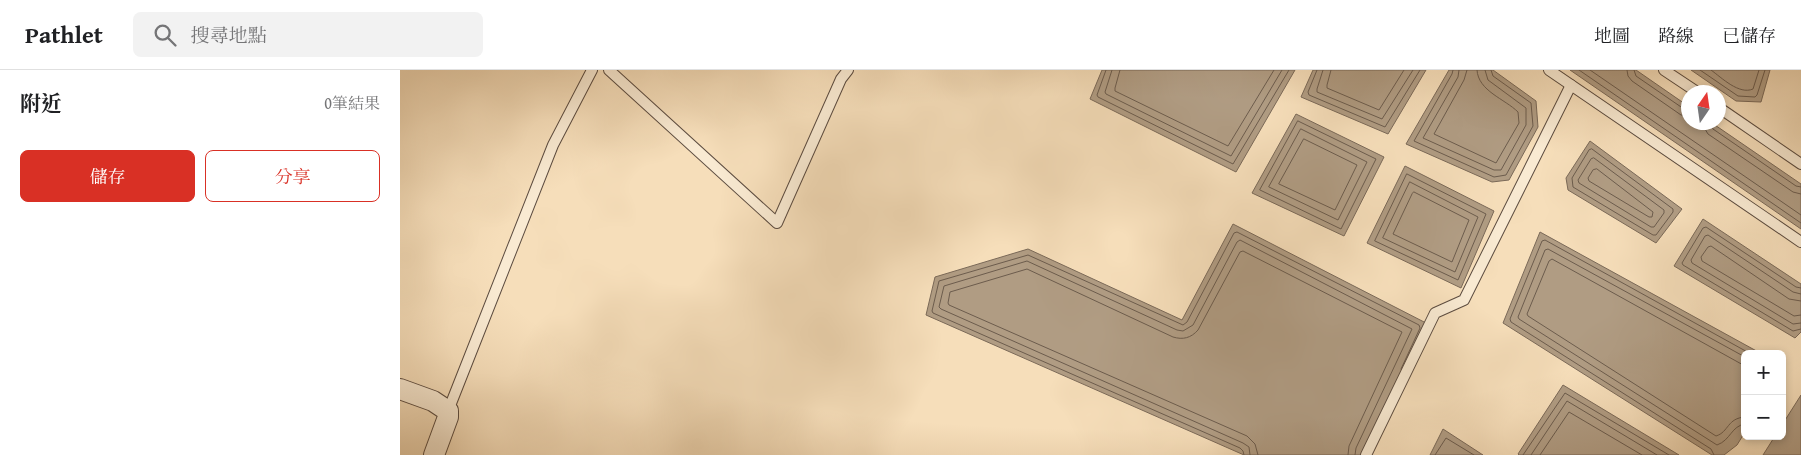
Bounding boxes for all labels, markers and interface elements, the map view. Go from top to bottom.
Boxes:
search box [133,12,483,57]
text: Pathlet [25,17,103,52]
icon: search [151,21,179,49]
text: 搜尋地點 [191,21,267,49]
text: 地圖 [1594,22,1630,49]
text: 路線 [1658,22,1694,49]
text: 已儲存 [1722,22,1776,49]
north arrow [1681,85,1726,130]
text: 附近 [20,88,62,119]
text: 0筆結果 [324,91,380,115]
button: 儲存 [20,150,195,202]
button: 分享 [205,150,380,202]
map controls [1741,350,1786,440]
button: + [1741,350,1786,395]
button: − [1741,395,1786,440]

